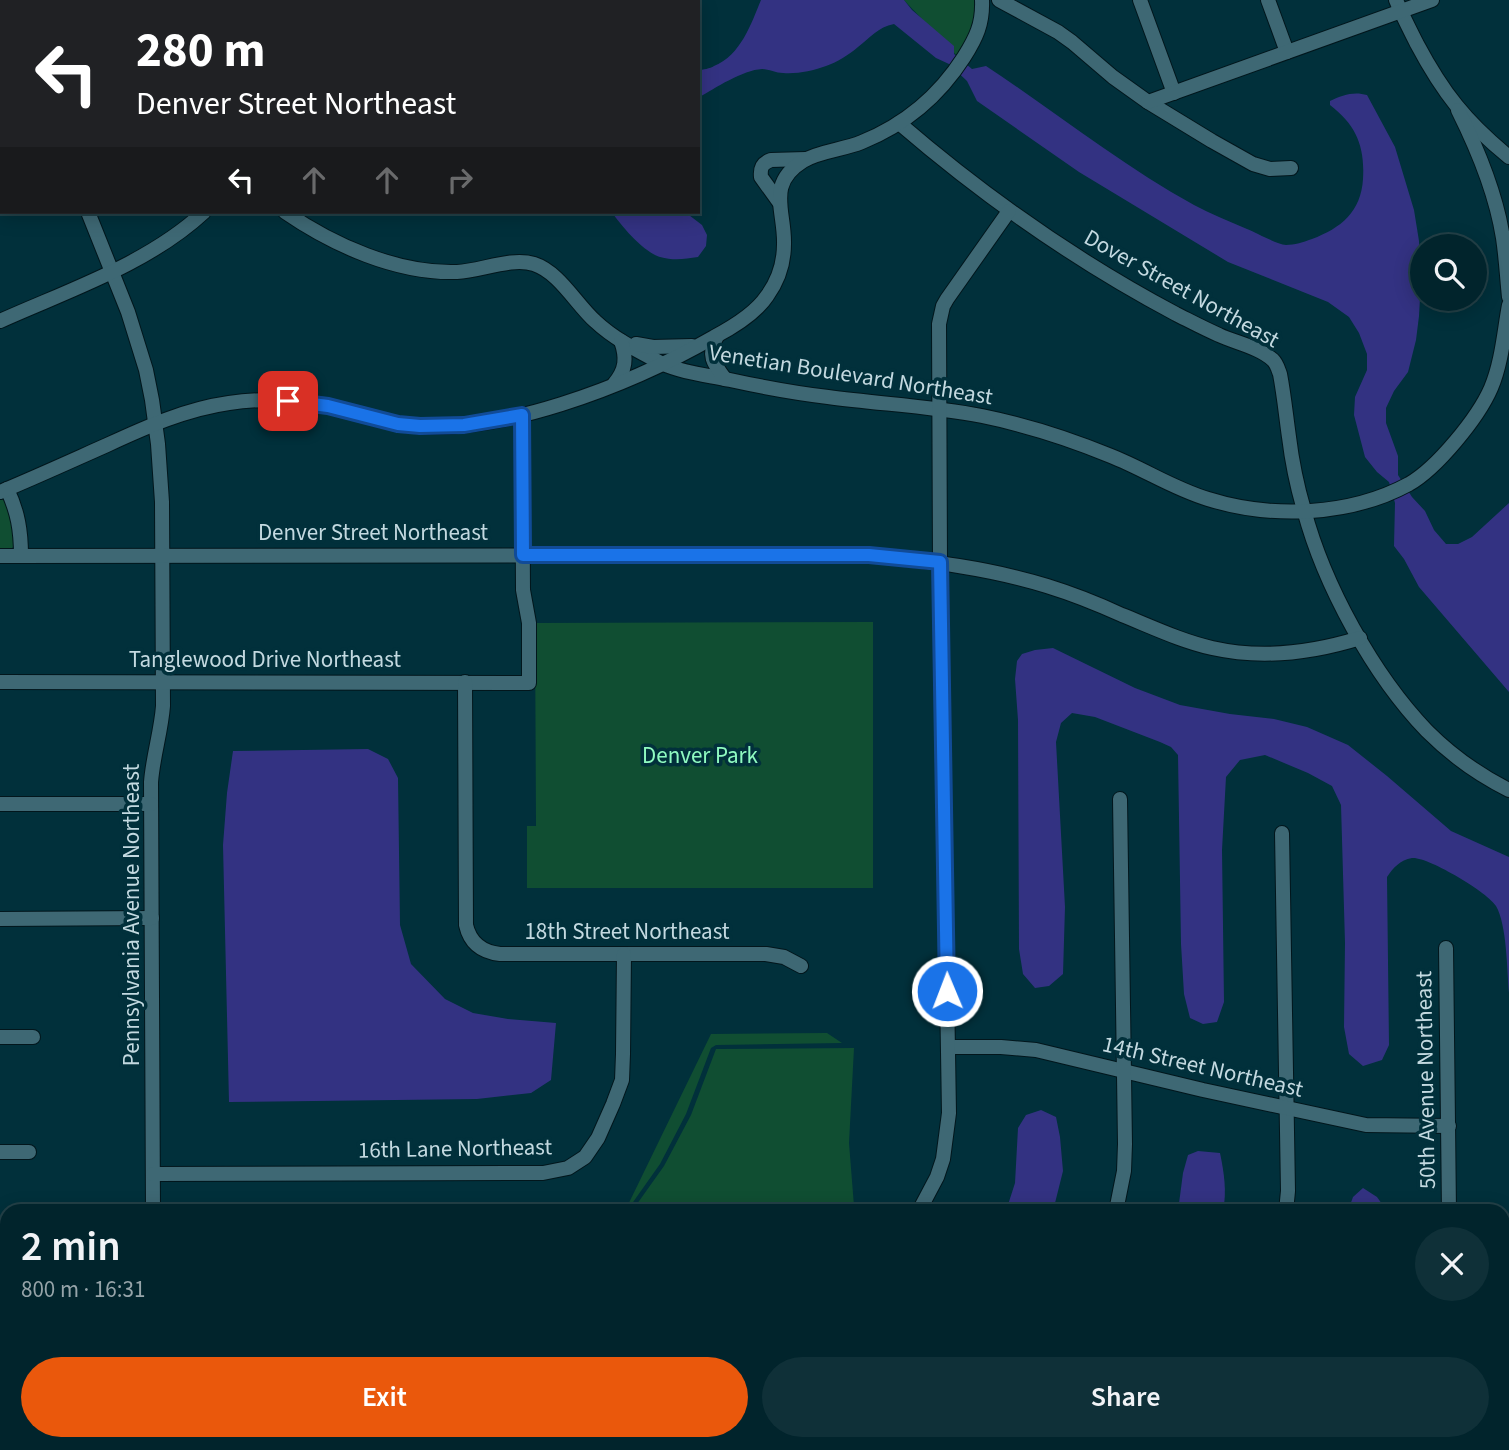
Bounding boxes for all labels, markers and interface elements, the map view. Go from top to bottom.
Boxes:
text: 280 m [136,16,265,86]
icon: left [21,28,112,119]
text: Denver Street Northeast [136,81,456,127]
icon: left [222,161,260,199]
icon: ahead [295,161,333,199]
icon: ahead [368,161,406,199]
icon: right [441,161,479,199]
street label: Dover Street Northeast [1078,221,1286,356]
map controls [1410,234,1487,311]
button: search [1410,234,1487,311]
street label: Venetian Boulevard Northeast [707,336,995,413]
pin [258,371,318,431]
icon: arrive [269,382,307,420]
street label: Denver Street Northeast [258,516,488,549]
street label: Tanglewood Drive Northeast [129,643,401,676]
park label: Denver Park [642,739,758,772]
street label: Pennsylvania Avenue Northeast [115,764,148,1066]
street label: 18th Street Northeast [524,915,730,948]
position arrow [910,954,984,1028]
street label: 50th Avenue Northeast [1407,970,1444,1190]
street label: 14th Street Northeast [1099,1027,1307,1106]
street label: 16th Lane Northeast [358,1130,553,1167]
text: 2 min [21,1217,121,1277]
button: close [1415,1227,1489,1301]
text: 800 m · 16:31 [21,1273,145,1306]
button: Exit [21,1357,748,1437]
button: Share [762,1357,1489,1437]

